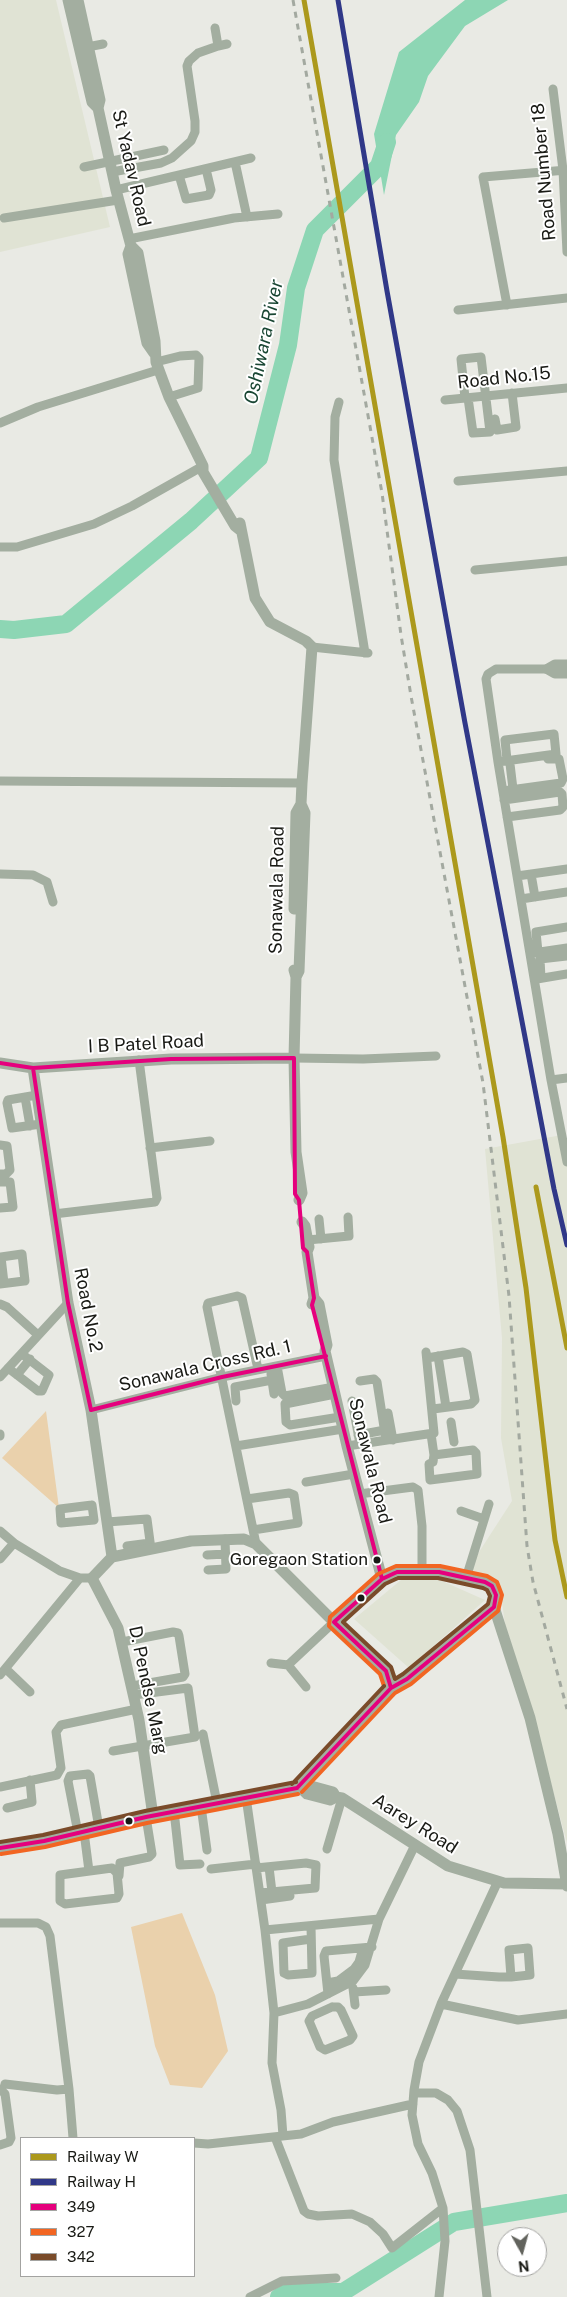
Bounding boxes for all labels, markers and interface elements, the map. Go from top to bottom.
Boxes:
street label: Road Number 18 [527,102,561,242]
street label: St Yadav Road [107,107,155,229]
water label: Oshiwara River [240,278,288,406]
street label: Road No.15 [456,362,552,394]
street label: Sonawala Road [265,826,289,954]
street label: I B Patel Road [87,1030,205,1058]
street label: Road No.2 [69,1266,107,1354]
street label: Sonawala Cross Rd. 1 [117,1336,293,1396]
street label: Sonawala Road [344,1396,396,1526]
place label: Goregaon Station [230,1550,368,1570]
marker: Goregaon Station [372,1555,382,1565]
unlabelled marker [356,1593,366,1603]
street label: D. Pendse Marg [124,1624,172,1756]
street label: Aarey Road [368,1789,462,1859]
unlabelled marker [124,1816,134,1826]
legend [20,2137,195,2277]
text: Railway W [67,2148,139,2165]
text: Railway H [67,2173,136,2190]
text: 349 [67,2198,95,2215]
text: 327 [67,2223,94,2240]
north arrow [497,2227,547,2277]
text: 342 [67,2248,95,2265]
text: N [517,2257,530,2275]

